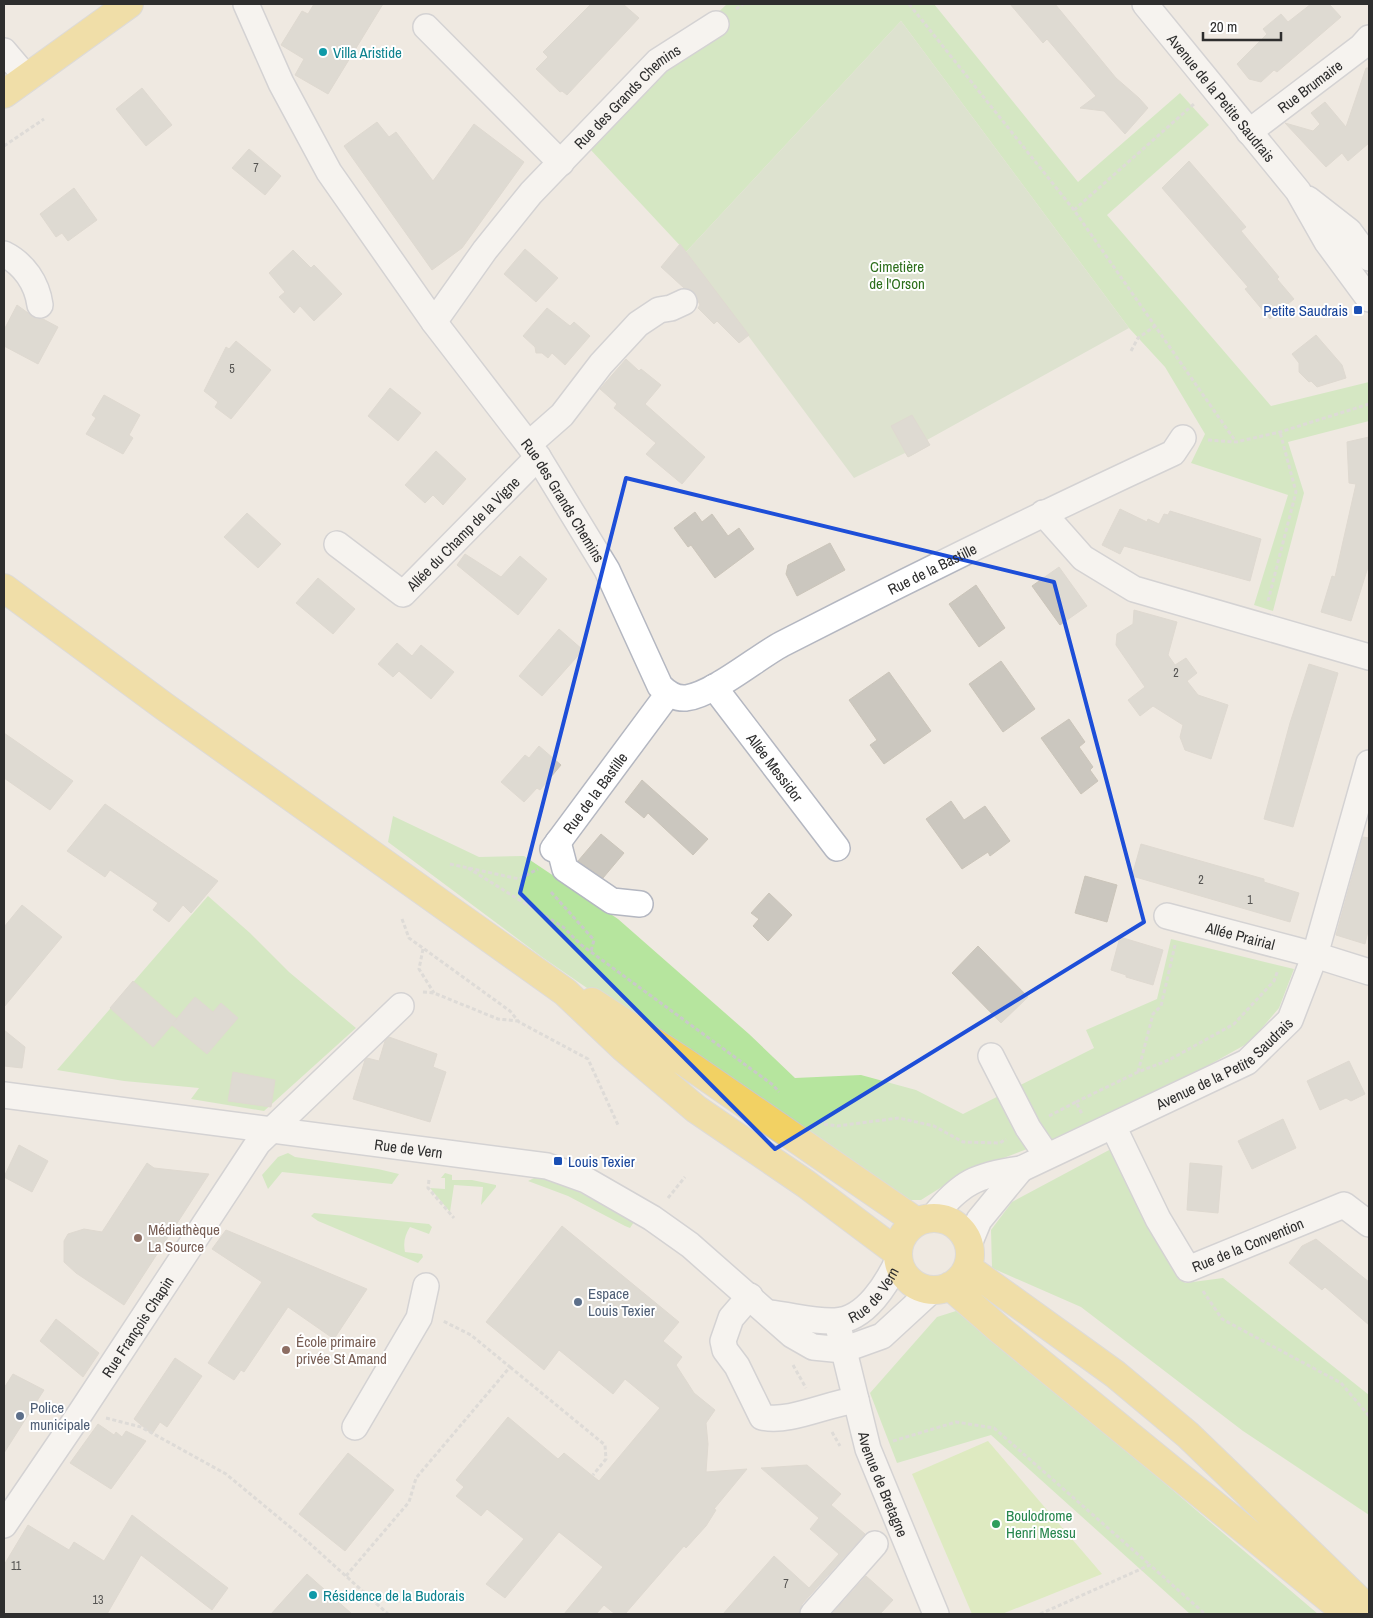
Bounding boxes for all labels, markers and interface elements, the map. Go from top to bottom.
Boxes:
scale bar [1203,10,1280,42]
text: 20 m [1210,16,1237,37]
street label: Avenue de la Petite Saudrais [1162,28,1280,166]
street label: Rue des Grands Chemins [569,39,684,153]
place label: Villa Aristide [333,42,402,63]
marker: Villa Aristide [317,46,329,58]
street label: Rue Brumaire [1273,54,1347,118]
house number: 7 [253,160,259,176]
park label: Cimetière de l'Orson [869,256,925,294]
place label: Petite Saudrais [1263,300,1348,321]
marker: Petite Saudrais [1352,304,1364,316]
house number: 5 [229,361,235,377]
street label: Rue des Grands Chemins [517,434,610,566]
street label: Allée du Champ de la Vigne [401,471,524,596]
street label: Rue de la Bastille [884,538,980,599]
house number: 2 [1173,665,1179,681]
street label: Allée Messidor [742,728,808,806]
street label: Rue de la Bastille [558,748,632,838]
house number: 2 [1198,872,1204,888]
house number: 1 [1247,892,1253,908]
street label: Allée Prairial [1203,916,1277,955]
street label: Avenue de la Petite Saudrais [1151,1013,1297,1115]
street label: Rue de Vern [373,1133,444,1163]
place label: Louis Texier [568,1151,635,1172]
marker: Louis Texier [552,1155,564,1167]
street label: Rue de la Convention [1188,1212,1307,1277]
place label: Médiathèque La Source [148,1219,220,1257]
marker: Médiathèque La Source [132,1232,144,1244]
street label: Rue de Vern [844,1263,903,1328]
street label: Rue François Chapin [96,1272,178,1381]
place label: Espace Louis Texier [588,1283,655,1321]
marker: Espace Louis Texier [572,1296,584,1308]
place label: École primaire privée St Amand [296,1331,387,1369]
marker: École primaire privée St Amand [280,1344,292,1356]
place label: Police municipale [30,1397,90,1435]
marker: Police municipale [14,1410,26,1422]
street label: Avenue de Bretagne [853,1428,914,1540]
place label: Boulodrome Henri Messu [1006,1505,1076,1543]
marker: Boulodrome Henri Messu [990,1518,1002,1530]
house number: 11 [11,1558,22,1574]
house number: 7 [783,1576,789,1592]
place label: Résidence de la Budorais [323,1585,465,1606]
marker: Résidence de la Budorais [307,1589,319,1601]
house number: 13 [93,1592,103,1608]

